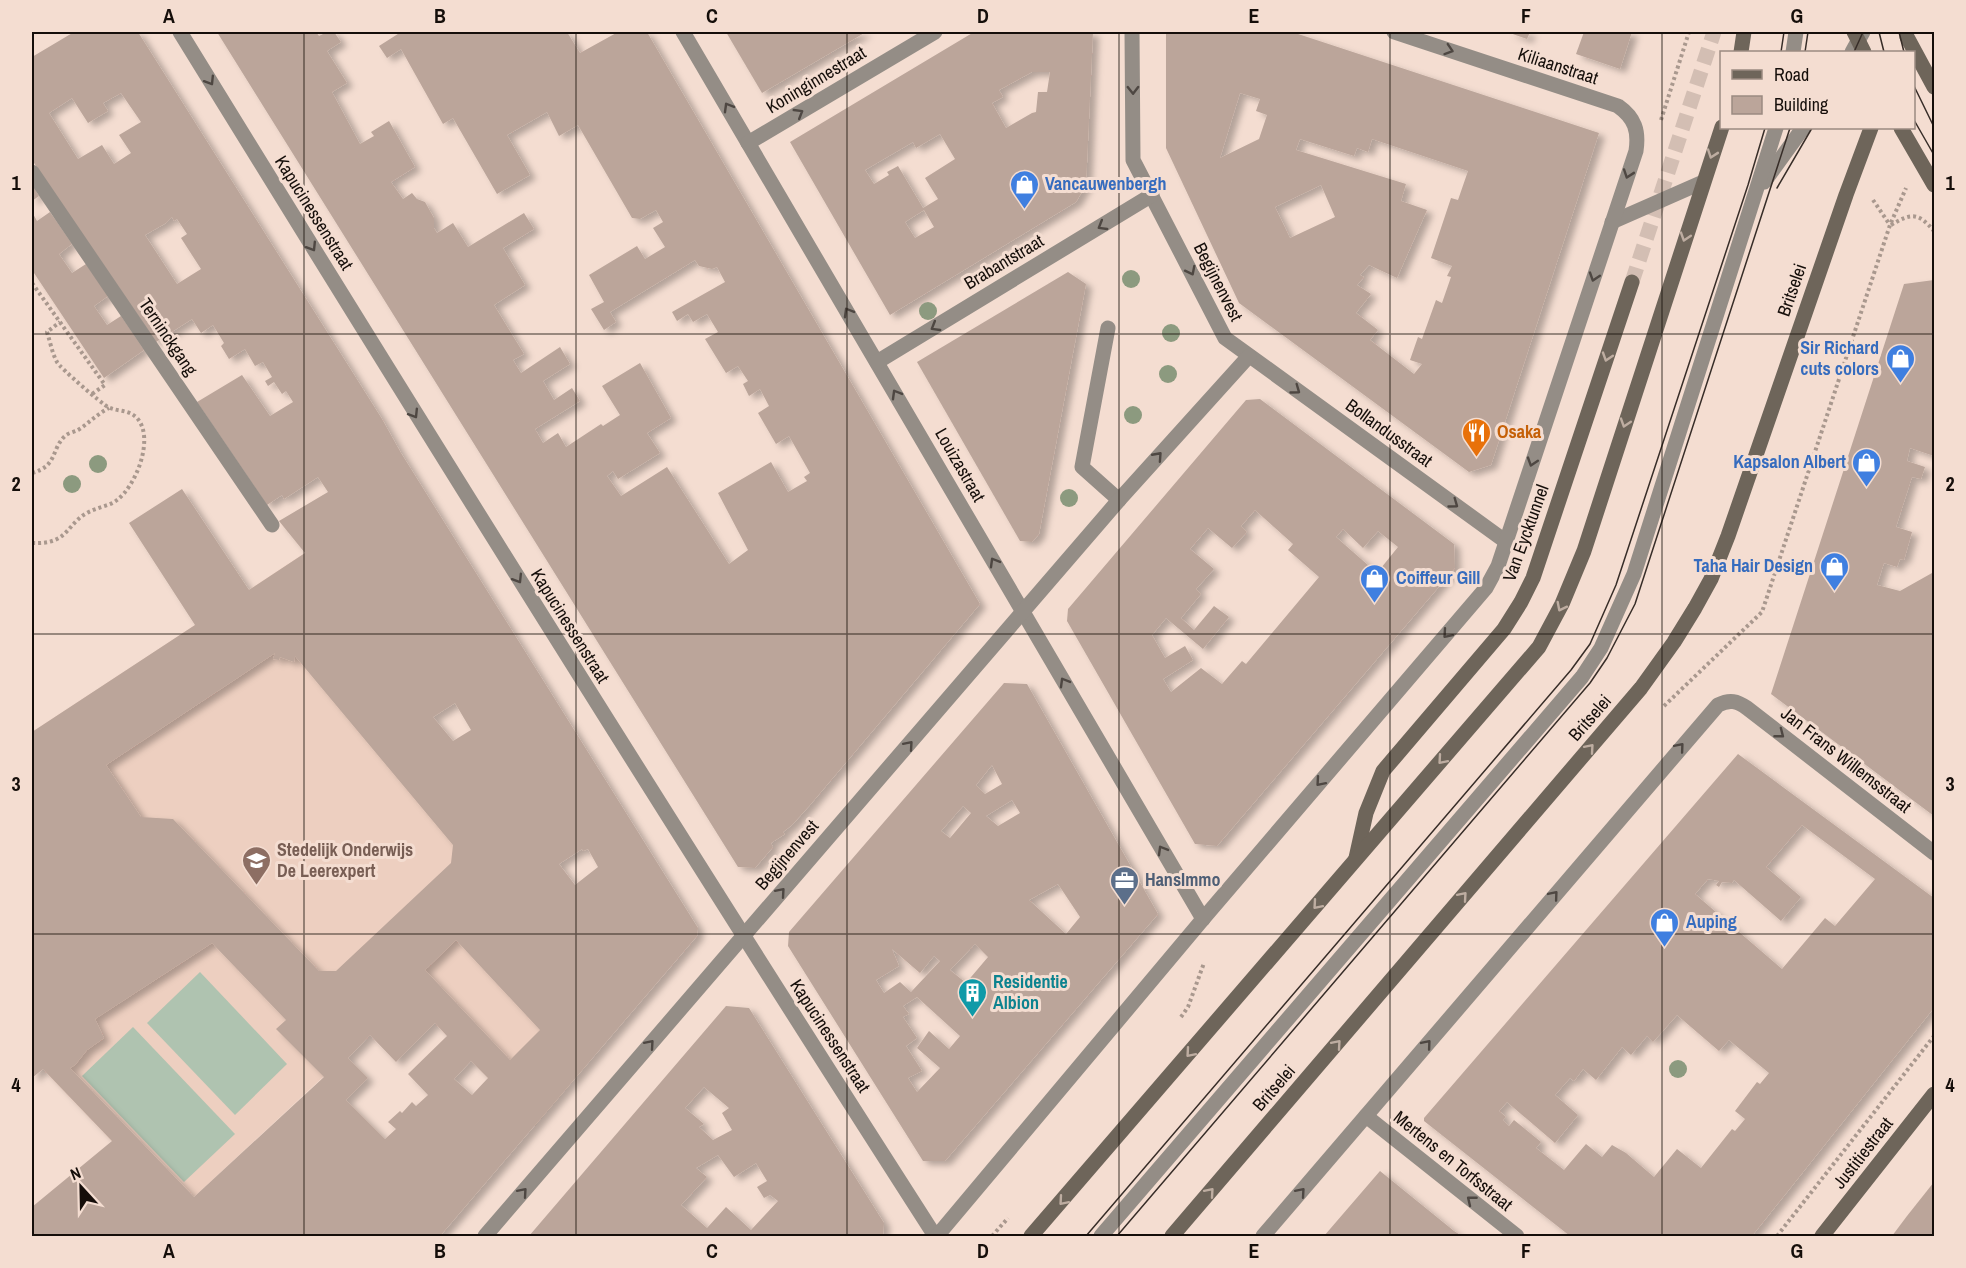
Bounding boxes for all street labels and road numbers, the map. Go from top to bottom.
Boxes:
street label: Koninginnestraat [761,40,870,119]
street label: Kiliaanstraat [1515,41,1601,90]
street label: Kapucinessenstraat [269,151,360,275]
street label: Brabantstraat [959,228,1048,295]
street label: Begijnenvest [1188,238,1249,325]
street label: Britselei [1771,260,1812,320]
street label: Terninckgang [133,293,204,381]
street label: Bollandusstraat [1341,393,1438,473]
street label: Louizastraat [929,423,992,506]
street label: Van Eycktunnel [1496,481,1555,585]
street label: Kapucinessenstraat [525,564,616,688]
street label: Britselei [1562,689,1617,746]
street label: Jan Frans Willemsstraat [1776,701,1917,818]
street label: Begijnenvest [749,814,824,895]
street label: Kapucinessenstraat [784,974,876,1097]
street label: Britselei [1246,1059,1301,1116]
street label: Mertens en Torfsstraat [1388,1105,1518,1216]
street label: Justitiestraat [1827,1112,1898,1194]

